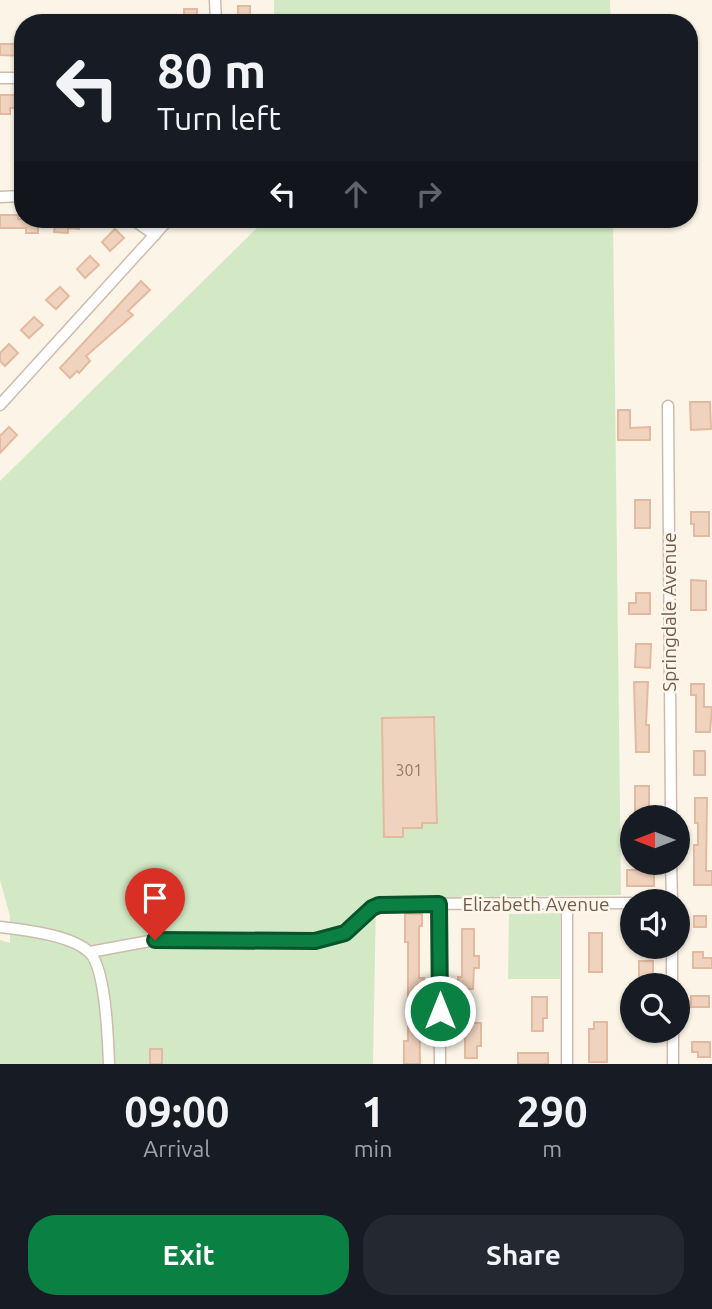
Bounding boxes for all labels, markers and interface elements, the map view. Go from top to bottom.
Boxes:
icon: left [42,42,133,133]
text: 80 m [157,42,266,97]
text: Turn left [157,100,281,136]
icon: left [264,175,302,213]
icon: ahead [337,175,375,213]
icon: right [410,175,448,213]
street label: Springdale Avenue [658,532,680,692]
house number: 301 [395,761,423,779]
north arrow [620,805,690,875]
map controls [620,805,690,1043]
pin [125,868,185,940]
icon: arrive [136,879,174,917]
button: sound [620,889,690,959]
street label: Elizabeth Avenue [462,893,610,915]
button: search [620,973,690,1043]
position arrow [403,974,477,1048]
text: 09:00 [124,1088,229,1135]
text: 1 [361,1088,385,1135]
text: 290 [517,1088,588,1135]
text: Arrival [143,1136,210,1161]
text: min [354,1136,392,1161]
text: m [542,1136,562,1161]
button: Exit [28,1215,349,1295]
button: Share [363,1215,684,1295]

